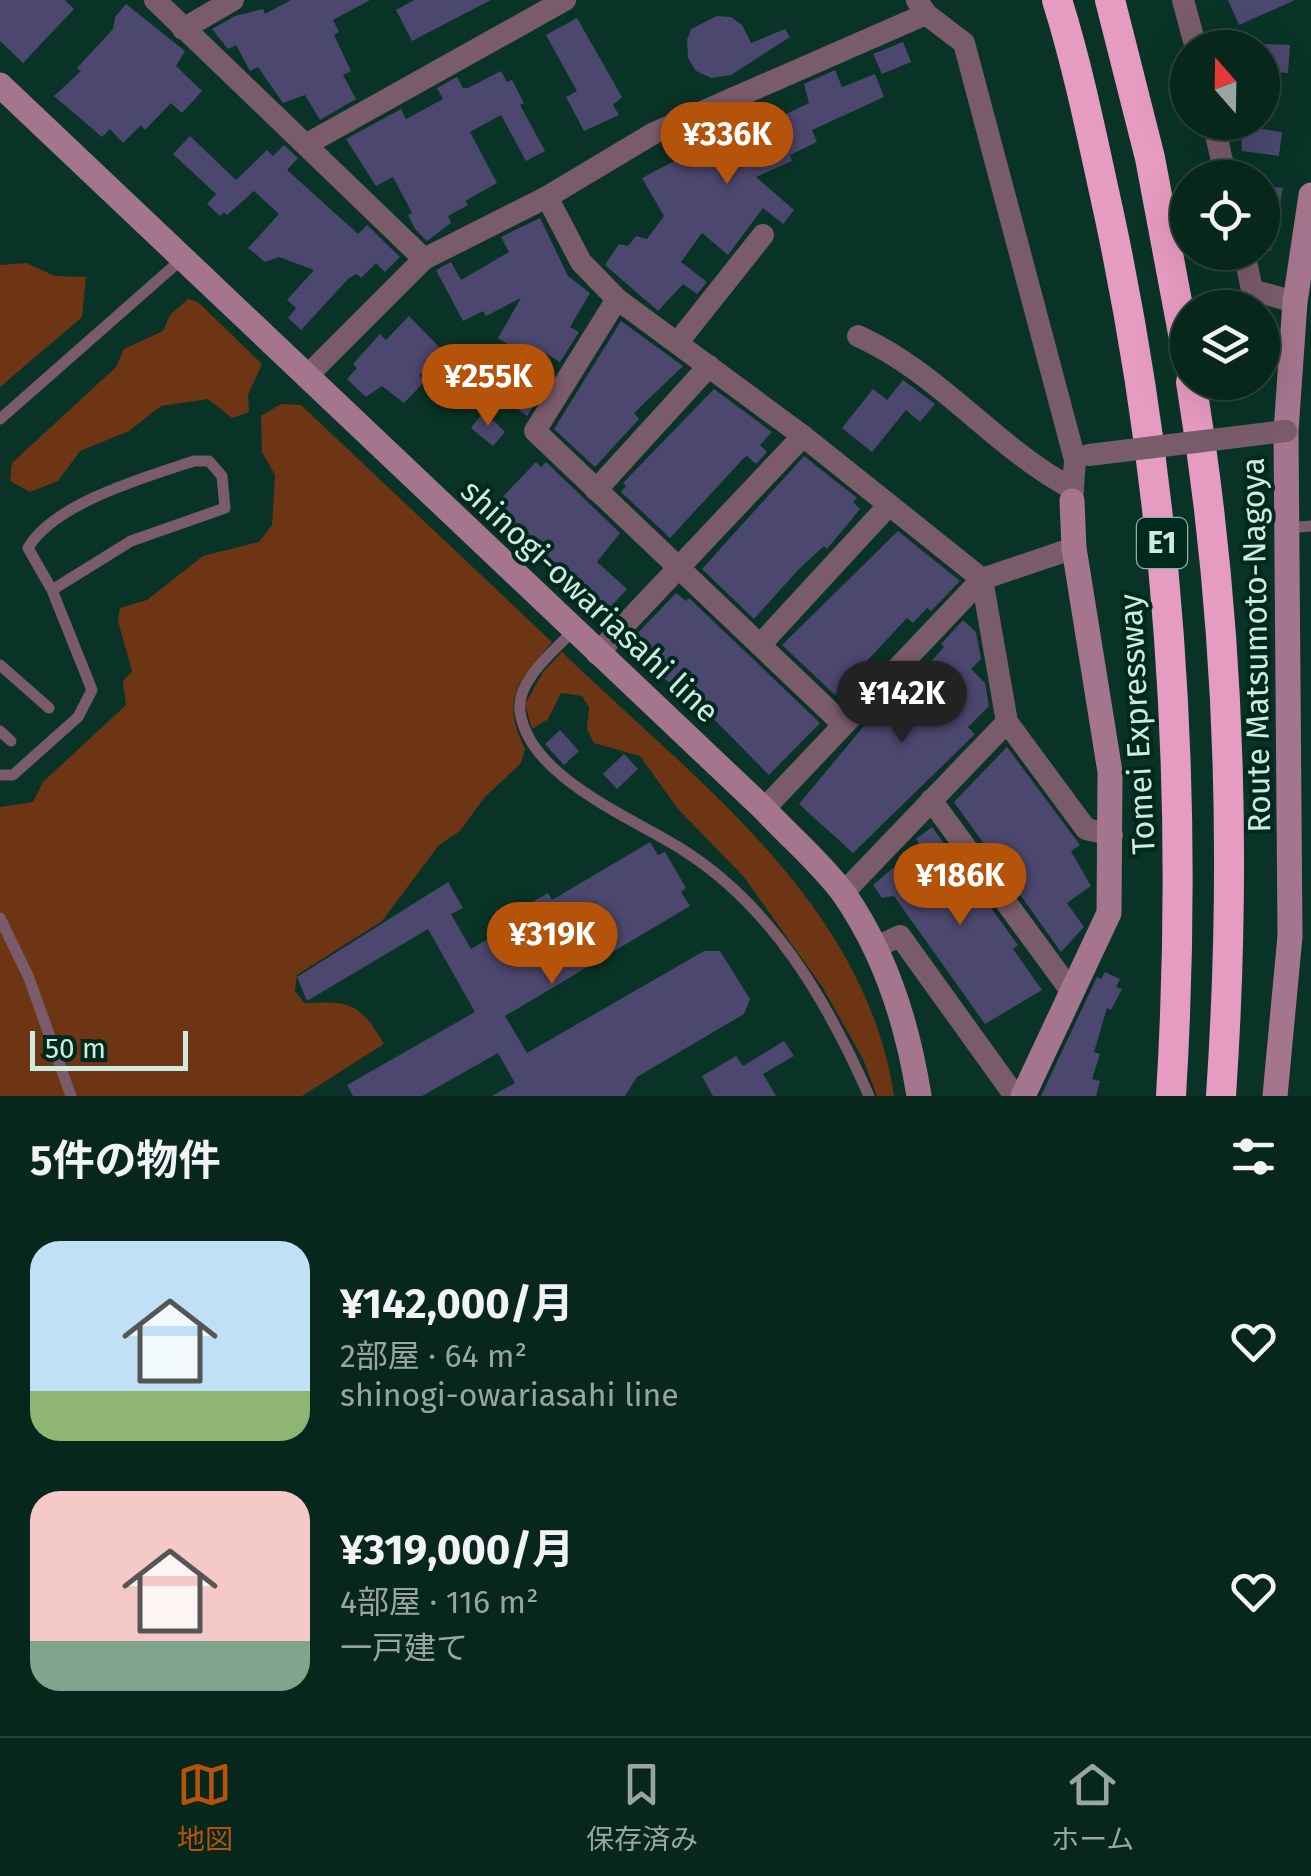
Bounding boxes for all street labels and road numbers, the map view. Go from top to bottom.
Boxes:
street label: Route Matsumoto-Nagoya [1234,457,1278,833]
street label: shinogi-owariasahi line [453,472,727,730]
road number: E1 [1137,518,1187,568]
street label: Tomei Expressway [1111,592,1163,855]

